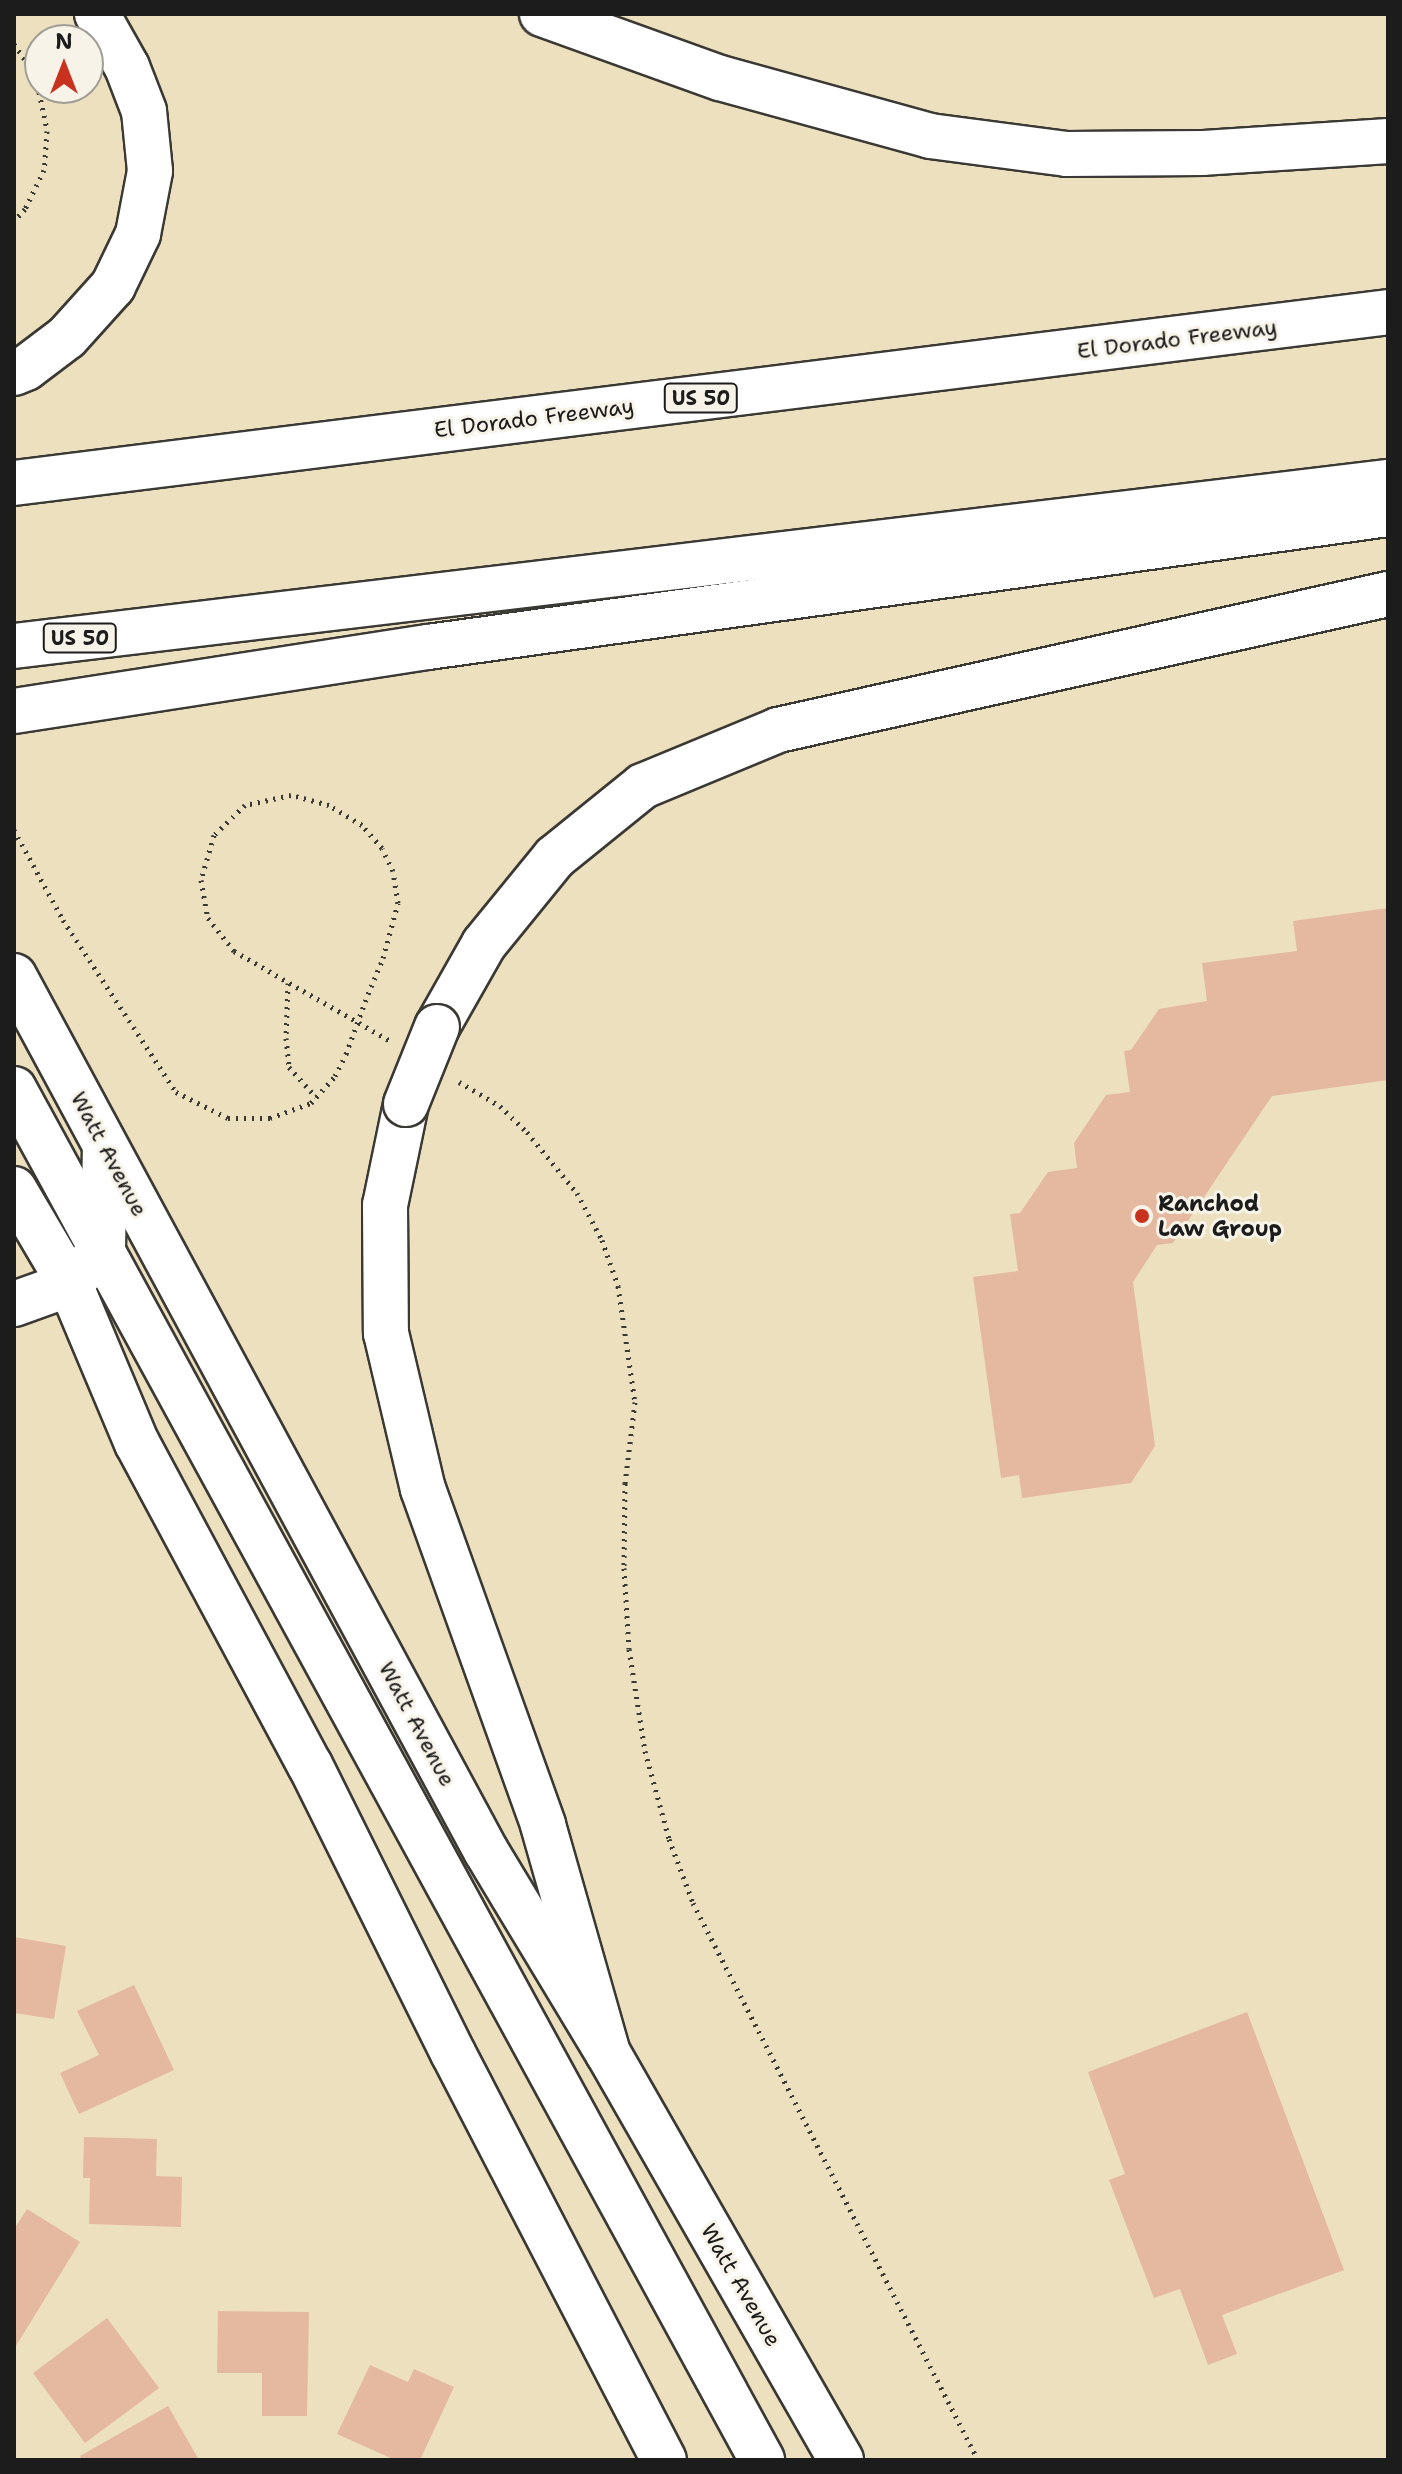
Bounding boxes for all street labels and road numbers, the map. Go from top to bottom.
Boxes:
street label: El Dorado Freeway [1075,314,1279,364]
road number: US 50 [663,382,739,414]
street label: El Dorado Freeway [432,393,636,443]
road number: US 50 [42,622,118,654]
street label: Watt Avenue [65,1087,153,1221]
street label: Watt Avenue [373,1657,461,1791]
street label: Watt Avenue [695,2219,787,2351]

